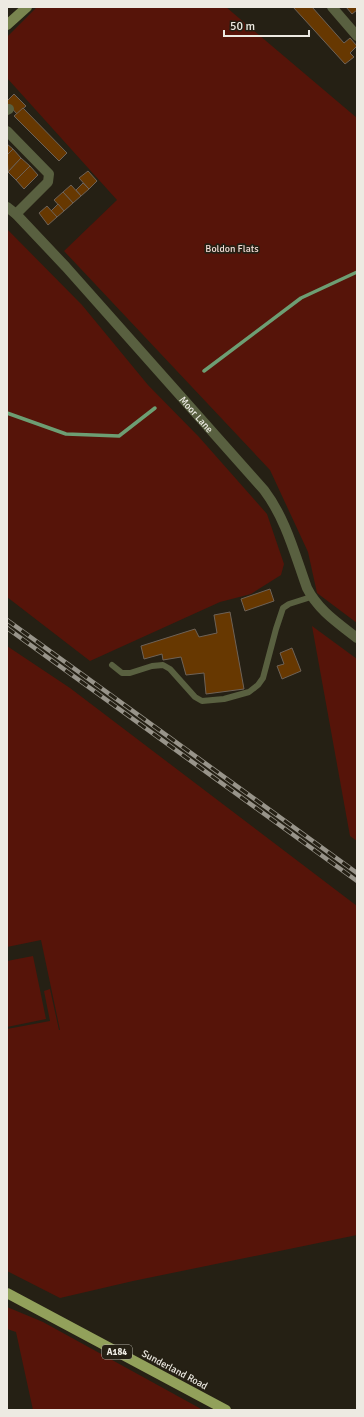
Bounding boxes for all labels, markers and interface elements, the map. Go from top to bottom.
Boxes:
scale bar [224,12,309,38]
text: 50 m [230,19,255,34]
park label: Boldon Flats [205,243,259,255]
street label: Moor Lane [176,394,215,436]
road number: A184 [102,1345,132,1359]
street label: Sunderland Road [140,1347,210,1392]

